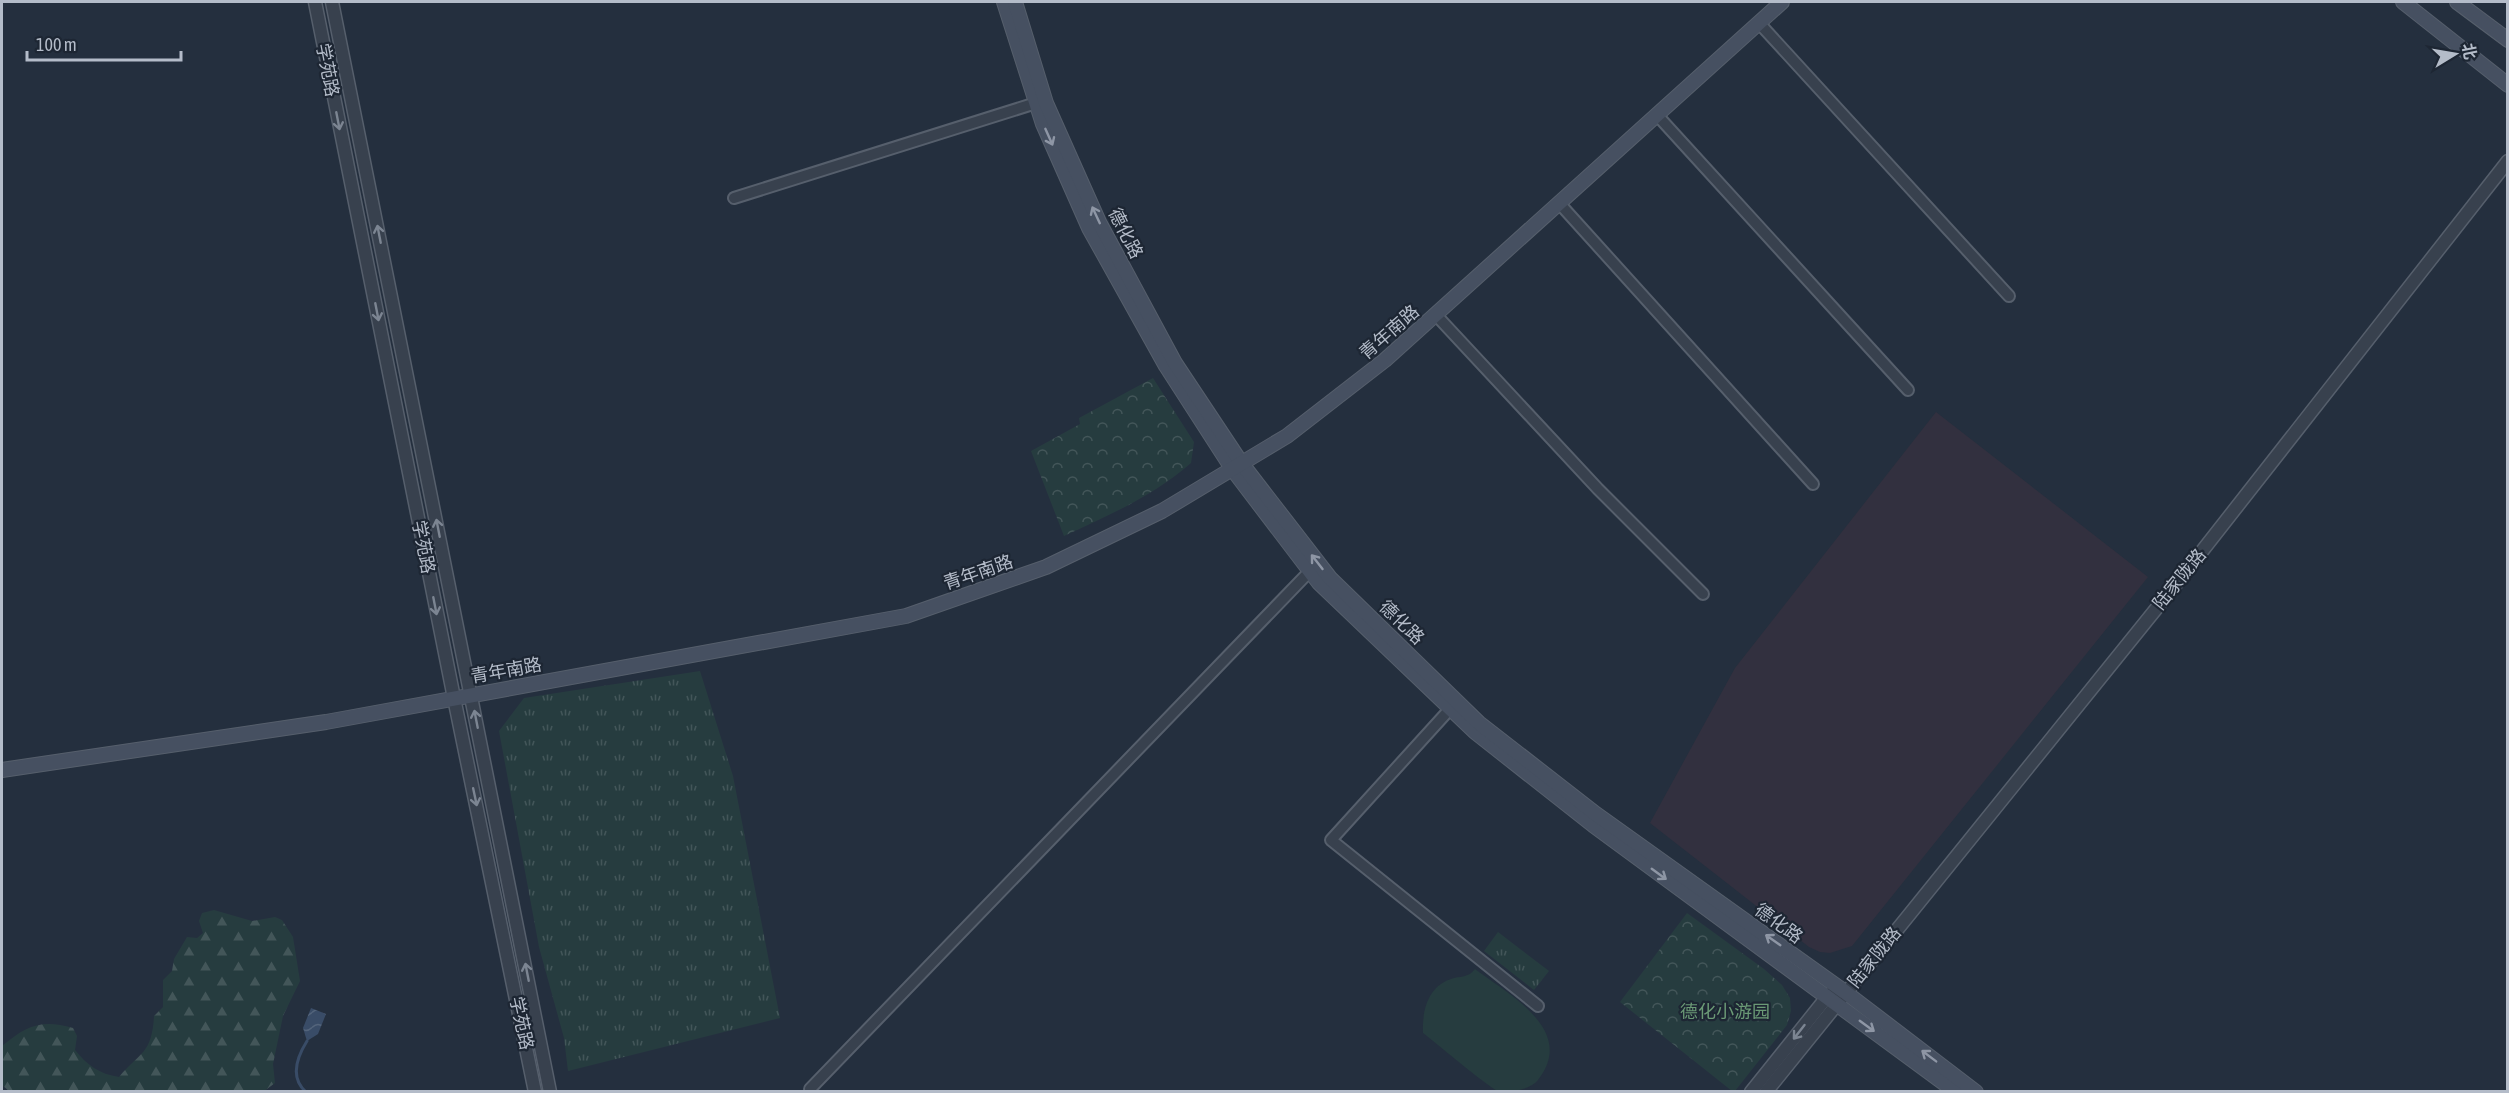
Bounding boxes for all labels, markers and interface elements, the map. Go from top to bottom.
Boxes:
scale bar [27,24,182,62]
north arrow [2425,24,2485,84]
text: 100 m [36,34,77,55]
street label: 学苑路 [313,41,343,99]
text: 北 [2459,42,2480,61]
one-way arrow [333,111,345,130]
one-way arrow [1043,127,1055,145]
street label: 德化路 [1104,204,1148,262]
one-way arrow [1090,206,1101,224]
one-way arrow [372,225,384,244]
street label: 青年南路 [1355,300,1423,364]
one-way arrow [372,302,383,321]
street label: 学苑路 [409,518,439,576]
one-way arrow [432,519,443,538]
street label: 陆家陇路 [2148,544,2210,614]
street label: 青年南路 [941,550,1015,594]
one-way arrow [1311,554,1324,570]
one-way arrow [430,596,441,615]
street label: 德化路 [1375,596,1429,648]
street label: 青年南路 [469,653,543,687]
one-way arrow [470,710,481,729]
one-way arrow [469,787,481,806]
one-way arrow [1651,868,1667,880]
street label: 德化路 [1751,899,1807,947]
street label: 陆家陇路 [1843,922,1905,992]
one-way arrow [1765,934,1781,946]
one-way arrow [521,963,532,982]
street label: 学苑路 [506,994,538,1052]
park label: 德化小游园 [1680,1001,1770,1022]
one-way arrow [1859,1020,1875,1033]
one-way arrow [1792,1024,1805,1040]
one-way arrow [1922,1050,1938,1062]

